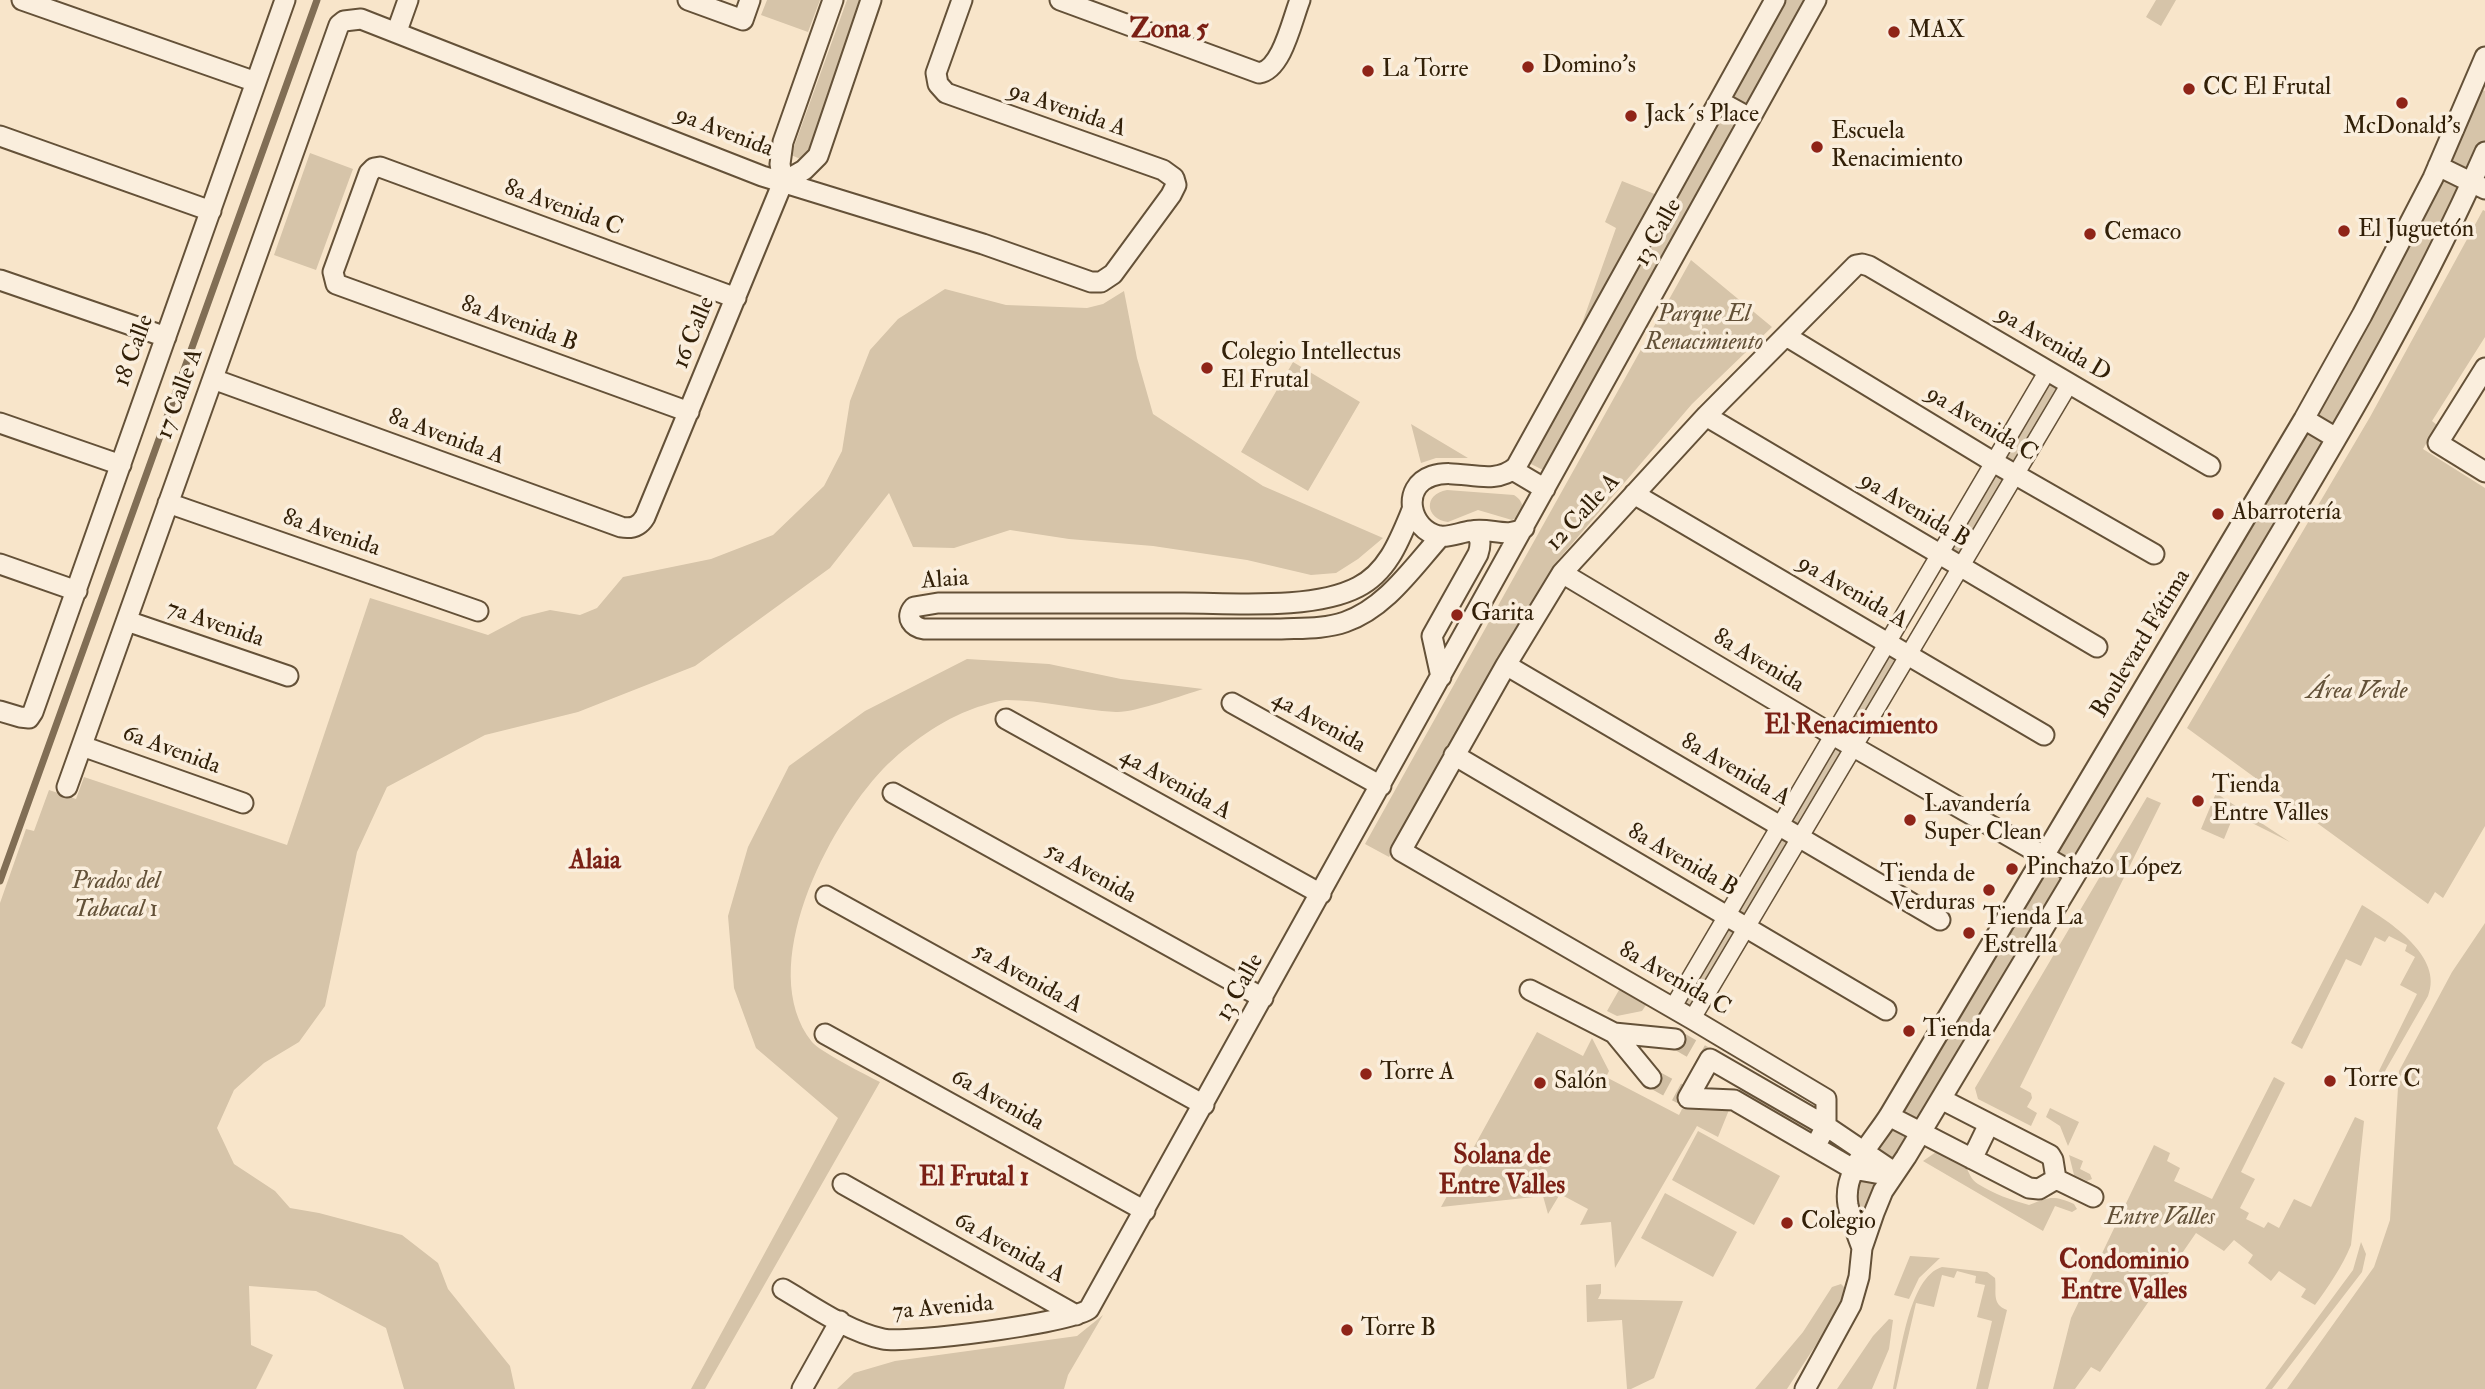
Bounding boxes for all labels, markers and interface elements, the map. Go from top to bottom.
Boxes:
district label: Zona 5 [1130,14,1208,48]
place label: MAX [1908,18,1965,46]
marker: MAX [1886,24,1902,40]
place label: Domino's [1542,53,1636,81]
place label: La Torre [1382,57,1468,85]
marker: Domino's [1520,59,1536,75]
marker: La Torre [1360,63,1376,79]
place label: CC El Frutal [2203,75,2331,103]
street label: 9a Avenida A [1004,77,1130,145]
marker: CC El Frutal [2181,81,2197,97]
marker: McDonald's [2394,95,2410,111]
street label: 9a Avenida [671,101,777,165]
place label: Jack´s Place [1645,102,1759,130]
marker: Jack´s Place [1623,108,1639,124]
place label: McDonald's [2343,114,2461,142]
place label: Escuela Renacimiento [1831,119,1963,175]
marker: Escuela Renacimiento [1809,139,1825,155]
street label: 8a Avenida C [500,174,626,244]
street label: 13 Calle [1629,194,1689,272]
place label: El Juguetón [2358,217,2474,245]
place label: Cemaco [2104,220,2181,248]
marker: El Juguetón [2336,223,2352,239]
marker: Cemaco [2082,226,2098,242]
street label: 8a Avenida B [457,291,581,359]
street label: 16 Calle [668,293,722,373]
street label: 9a Avenida D [1991,301,2115,389]
park label: Parque El Renacimiento [1645,302,1763,358]
street label: 18 Calle [109,311,161,391]
place label: Colegio Intellectus El Frutal [1221,340,1401,396]
street label: 17 Calle A [151,345,211,443]
marker: Colegio Intellectus El Frutal [1199,360,1215,376]
street label: 9a Avenida C [1920,380,2042,470]
street label: 8a Avenida A [384,404,508,472]
street label: 9a Avenida B [1854,467,1974,555]
street label: 12 Calle A [1541,468,1627,558]
place label: Abarrotería [2232,500,2341,528]
street label: 8a Avenida [278,504,384,564]
marker: Abarrotería [2210,506,2226,522]
street label: 9a Avenida A [1792,550,1912,636]
street label: Boulevard Fátima [2086,564,2198,724]
street label: Alaia [920,565,970,597]
street label: 7a Avenida [163,595,267,655]
place label: Garita [1471,601,1534,629]
marker: Garita [1449,607,1465,623]
street label: 8a Avenida [1707,624,1809,700]
park label: Área Verde [2307,679,2407,707]
street label: 4a Avenida [1266,685,1370,761]
district label: El Renacimiento [1764,711,1938,743]
street label: 6a Avenida [118,720,224,782]
street label: 8a Avenida A [1675,728,1795,814]
street label: 4a Avenida A [1114,743,1236,827]
place label: Tienda Entre Valles [2212,773,2329,829]
place label: Lavandería Super Clean [1924,792,2042,848]
marker: Tienda Entre Valles [2190,793,2206,809]
marker: Lavandería Super Clean [1902,812,1918,828]
street label: 8a Avenida B [1622,818,1742,904]
street label: 5a Avenida [1039,837,1141,911]
district label: Alaia [569,846,621,878]
place label: Pinchazo López [2026,855,2182,883]
marker: Pinchazo López [2004,861,2020,877]
place label: Tienda de Verduras [1880,862,1975,918]
park label: Prados del Tabacal 1 [72,869,160,925]
marker: Tienda de Verduras [1981,882,1997,898]
place label: Tienda La Estrella [1983,905,2083,961]
marker: Tienda La Estrella [1961,925,1977,941]
street label: 5a Avenida A [967,937,1087,1021]
street label: 8a Avenida C [1613,937,1735,1023]
street label: 13 Calle [1211,949,1271,1027]
place label: Tienda [1923,1017,1991,1045]
marker: Tienda [1901,1023,1917,1039]
place label: Torre A [1380,1060,1454,1088]
street label: 6a Avenida [945,1064,1049,1138]
marker: Torre A [1358,1066,1374,1082]
place label: Torre C [2344,1067,2421,1095]
place label: Salón [1554,1069,1607,1097]
marker: Torre C [2322,1073,2338,1089]
marker: Salón [1532,1075,1548,1091]
district label: Solana de Entre Valles [1439,1141,1565,1202]
district label: El Frutal 1 [919,1163,1029,1195]
park label: Entre Valles [2105,1205,2215,1233]
street label: 6a Avenida A [948,1207,1070,1291]
place label: Colegio [1801,1209,1876,1237]
marker: Colegio [1779,1215,1795,1231]
district label: Condominio Entre Valles [2059,1246,2189,1308]
street label: 7a Avenida [891,1290,995,1328]
place label: Torre B [1361,1316,1436,1344]
marker: Torre B [1339,1322,1355,1338]

